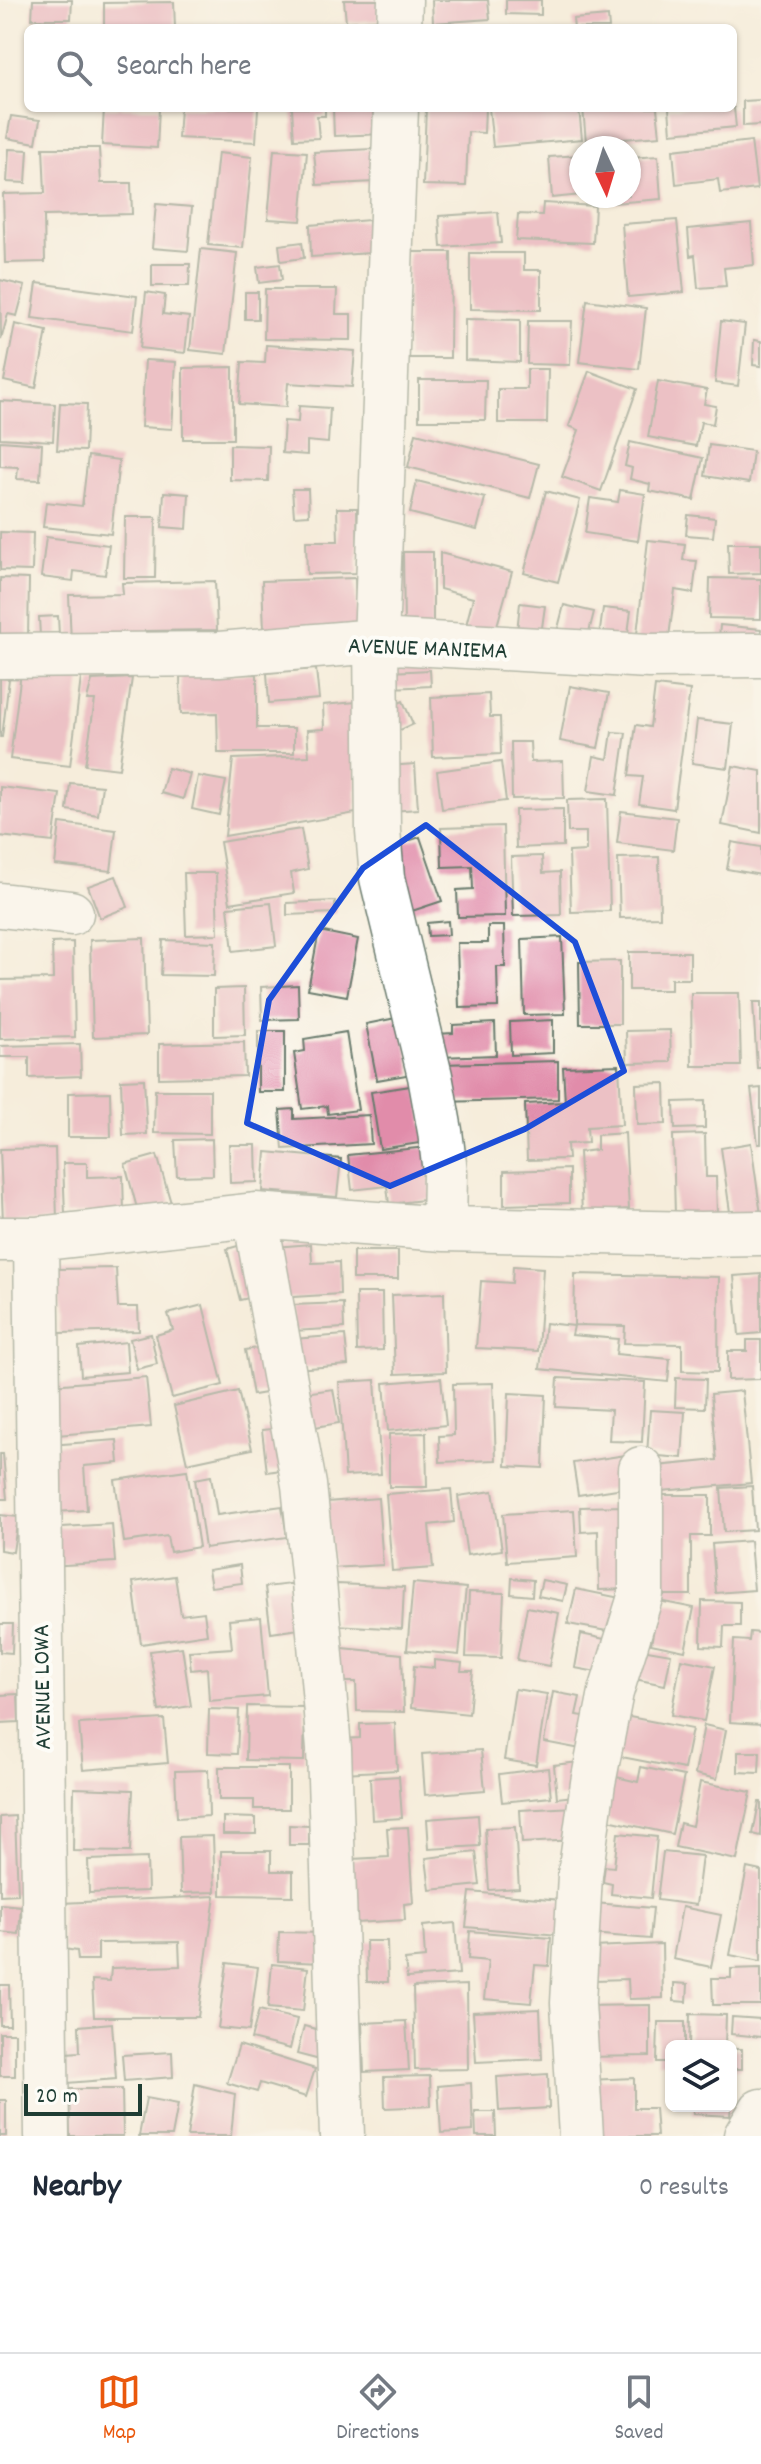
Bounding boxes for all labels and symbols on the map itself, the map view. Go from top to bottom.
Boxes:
north arrow [569,136,641,208]
street label: AVENUE MANIEMA [347,630,508,670]
street label: AVENUE LOWA [26,1624,62,1750]
scale bar [24,2080,142,2116]

